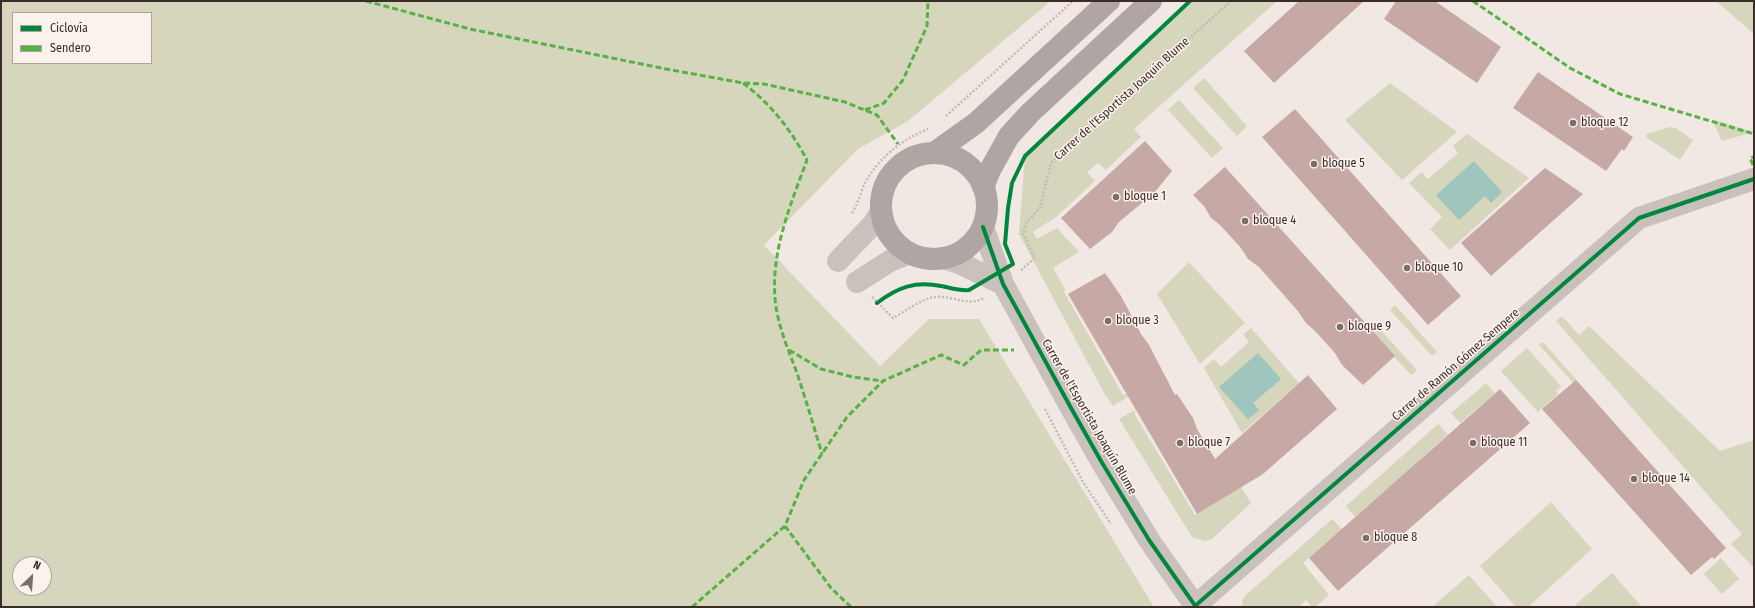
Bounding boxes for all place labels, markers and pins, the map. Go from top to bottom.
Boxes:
place label: bloque 12 [1581,116,1628,130]
marker: bloque 12 [1568,118,1578,128]
place label: bloque 5 [1322,157,1365,171]
marker: bloque 5 [1309,159,1319,169]
place label: bloque 1 [1124,190,1166,204]
marker: bloque 1 [1111,192,1121,202]
place label: bloque 4 [1253,214,1296,228]
marker: bloque 4 [1240,216,1250,226]
place label: bloque 10 [1415,261,1463,275]
marker: bloque 10 [1402,263,1412,273]
place label: bloque 3 [1116,314,1159,328]
marker: bloque 3 [1103,316,1113,326]
place label: bloque 9 [1348,320,1391,334]
marker: bloque 9 [1335,322,1345,332]
place label: bloque 7 [1188,436,1230,450]
place label: bloque 11 [1481,436,1527,450]
marker: bloque 7 [1175,438,1185,448]
marker: bloque 11 [1468,438,1478,448]
place label: bloque 14 [1642,472,1690,486]
marker: bloque 14 [1629,474,1639,484]
place label: bloque 8 [1374,531,1417,545]
marker: bloque 8 [1361,533,1371,543]

